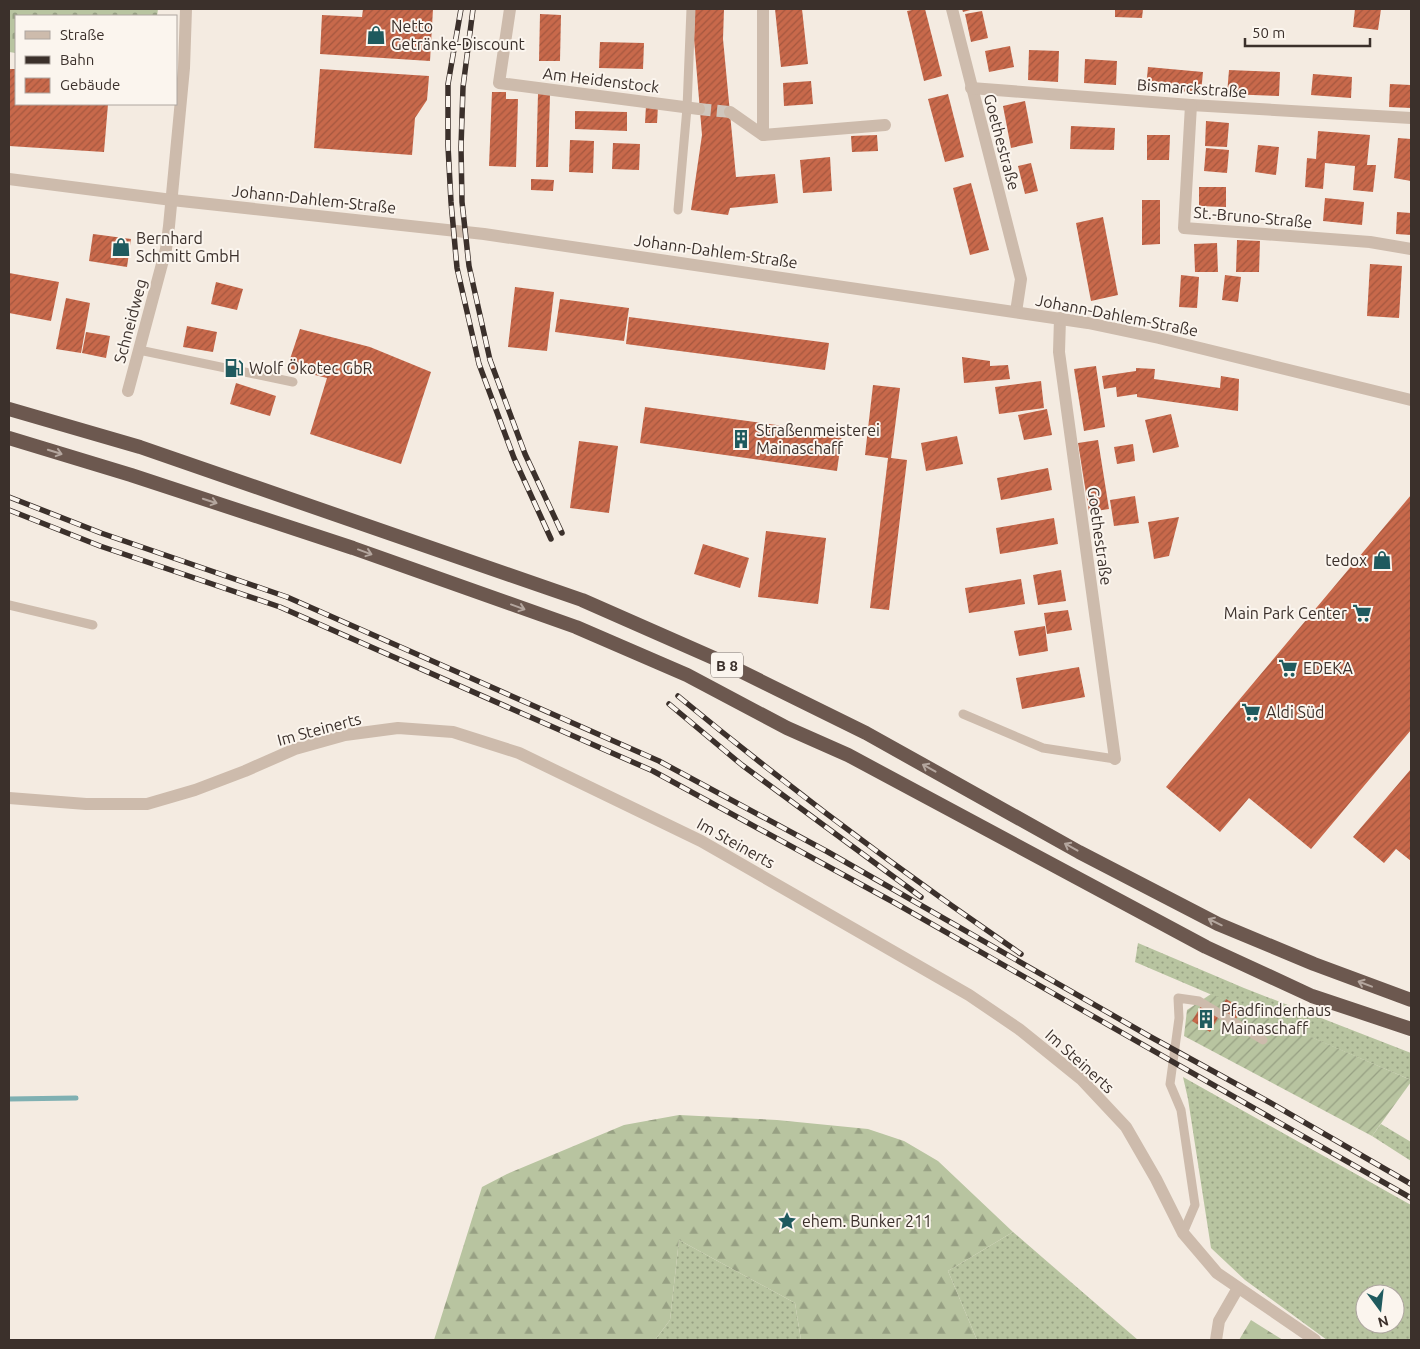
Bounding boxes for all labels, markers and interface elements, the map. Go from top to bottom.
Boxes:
legend [15,15,178,105]
scale bar [1245,15,1370,47]
place label: Netto Getränke-Discount [391,17,526,53]
shop icon: Netto Getränke-Discount [365,24,387,46]
text: 50 m [1252,24,1285,41]
text: Straße [60,26,104,43]
text: Bahn [60,51,94,68]
street label: Am Heidenstock [542,64,660,96]
street label: Bismarckstraße [1136,75,1248,101]
text: Gebäude [60,76,120,93]
street label: Goethestraße [980,92,1024,192]
street label: Johann-Dahlem-Straße [231,181,397,217]
street label: St.-Bruno-Straße [1193,203,1313,231]
place label: Bernhard Schmitt GmbH [136,229,240,265]
street label: Johann-Dahlem-Straße [633,231,799,271]
shop icon: Bernhard Schmitt GmbH [110,236,132,258]
street label: Schneidweg [110,277,150,365]
street label: Johann-Dahlem-Straße [1034,290,1200,340]
fuel station icon: Wolf Ökotec GbR [223,357,245,379]
place label: Wolf Ökotec GbR [249,359,373,377]
place label: Straßenmeisterei Mainaschaff [756,421,880,457]
building icon: Straßenmeisterei Mainaschaff [730,428,752,450]
one-way arrow [47,448,63,458]
street label: Goethestraße [1084,486,1116,586]
one-way arrow [202,497,218,506]
one-way arrow [356,548,372,557]
shop icon: tedox [1371,549,1393,571]
place label: tedox [1325,551,1367,569]
one-way arrow [510,602,526,612]
supermarket icon: Main Park Center [1351,602,1373,624]
place label: Main Park Center [1224,604,1347,622]
road number: B 8 [711,652,743,678]
supermarket icon: EDEKA [1277,657,1299,679]
place label: EDEKA [1303,659,1354,677]
supermarket icon: Aldi Süd [1240,701,1262,723]
place label: Aldi Süd [1266,703,1324,721]
street label: Im Steinerts [275,709,363,749]
one-way arrow [922,763,937,772]
street label: Im Steinerts [694,814,778,872]
one-way arrow [1064,842,1078,852]
one-way arrow [1208,917,1223,927]
one-way arrow [1358,979,1373,988]
place label: Pfadfinderhaus Mainaschaff [1221,1001,1331,1037]
building icon: Pfadfinderhaus Mainaschaff [1195,1008,1217,1030]
street label: Im Steinerts [1042,1025,1118,1097]
place icon: ehem. Bunker 211 [776,1210,798,1232]
place label: ehem. Bunker 211 [802,1212,932,1230]
north arrow [1355,1284,1405,1334]
text: N [1376,1312,1390,1331]

